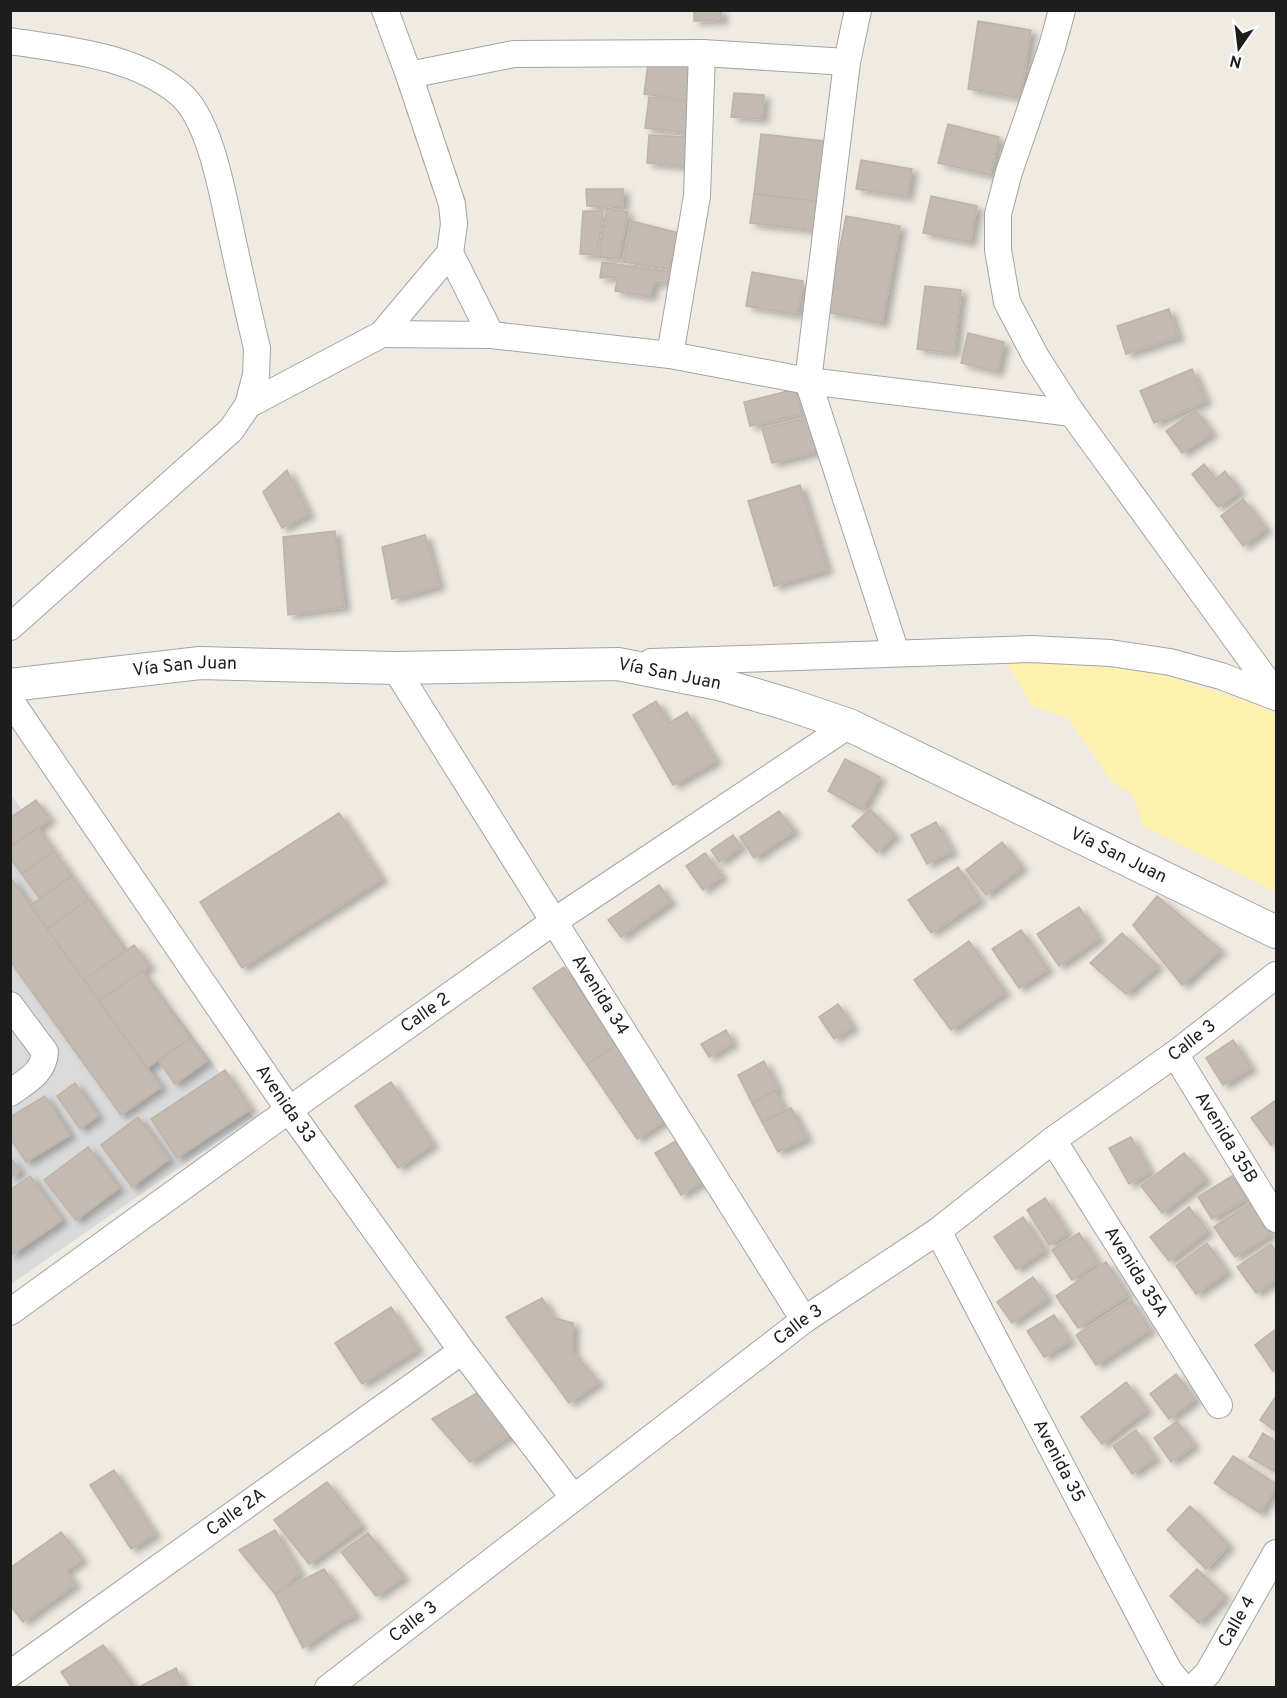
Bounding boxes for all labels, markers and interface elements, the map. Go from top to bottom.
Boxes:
north arrow [1209,18,1269,78]
text: N [1228,50,1244,72]
street label: Vía San Juan [131,651,237,682]
street label: Vía San Juan [616,653,723,696]
street label: Vía San Juan [1066,822,1171,889]
street label: Avenida 34 [566,950,634,1040]
street label: Calle 2 [396,987,455,1038]
street label: Calle 3 [1163,1015,1221,1067]
street label: Avenida 33 [250,1060,321,1148]
street label: Avenida 35B [1190,1088,1263,1187]
street label: Avenida 35A [1099,1223,1173,1322]
street label: Calle 3 [769,1299,827,1351]
street label: Avenida 35 [1028,1416,1090,1507]
street label: Calle 2A [202,1483,270,1541]
street label: Calle 4 [1213,1592,1261,1652]
street label: Calle 3 [385,1596,442,1648]

